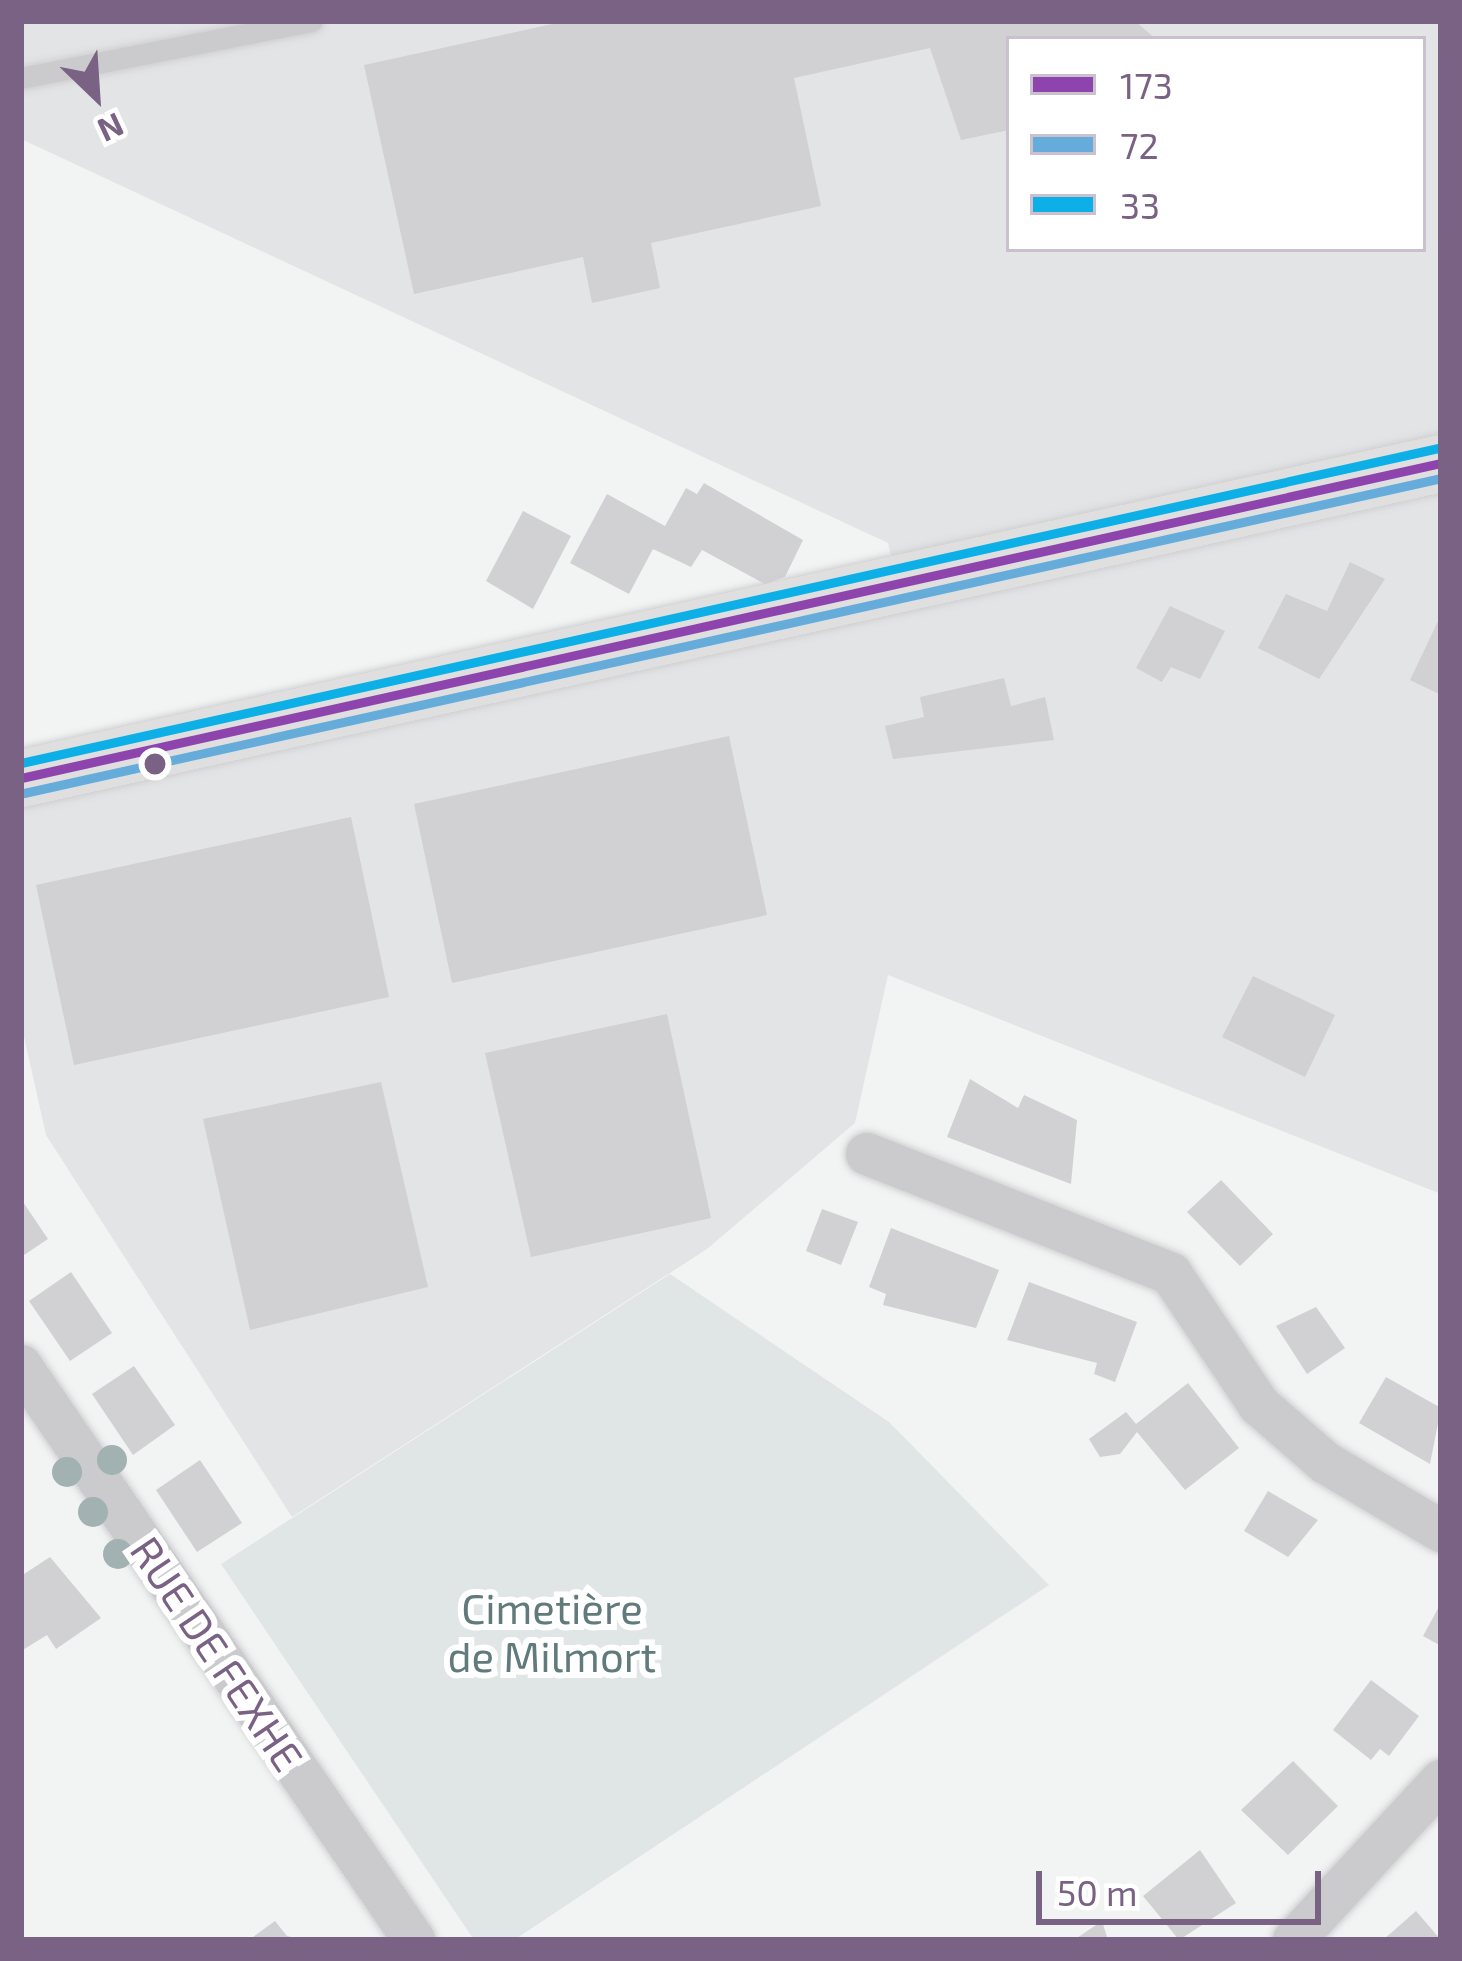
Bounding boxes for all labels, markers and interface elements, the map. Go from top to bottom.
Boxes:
north arrow [36,36,156,156]
legend [1006,36,1426,252]
text: 173 [1120,63,1173,106]
text: N [92,105,130,152]
text: 72 [1120,123,1159,166]
text: 33 [1120,183,1160,226]
unlabelled marker [144,753,166,775]
street label: RUE DE FEXHE [121,1527,315,1779]
park label: Cimetière de Milmort [447,1582,657,1680]
scale bar [1042,1847,1327,1921]
text: 50 m [1057,1870,1138,1913]

